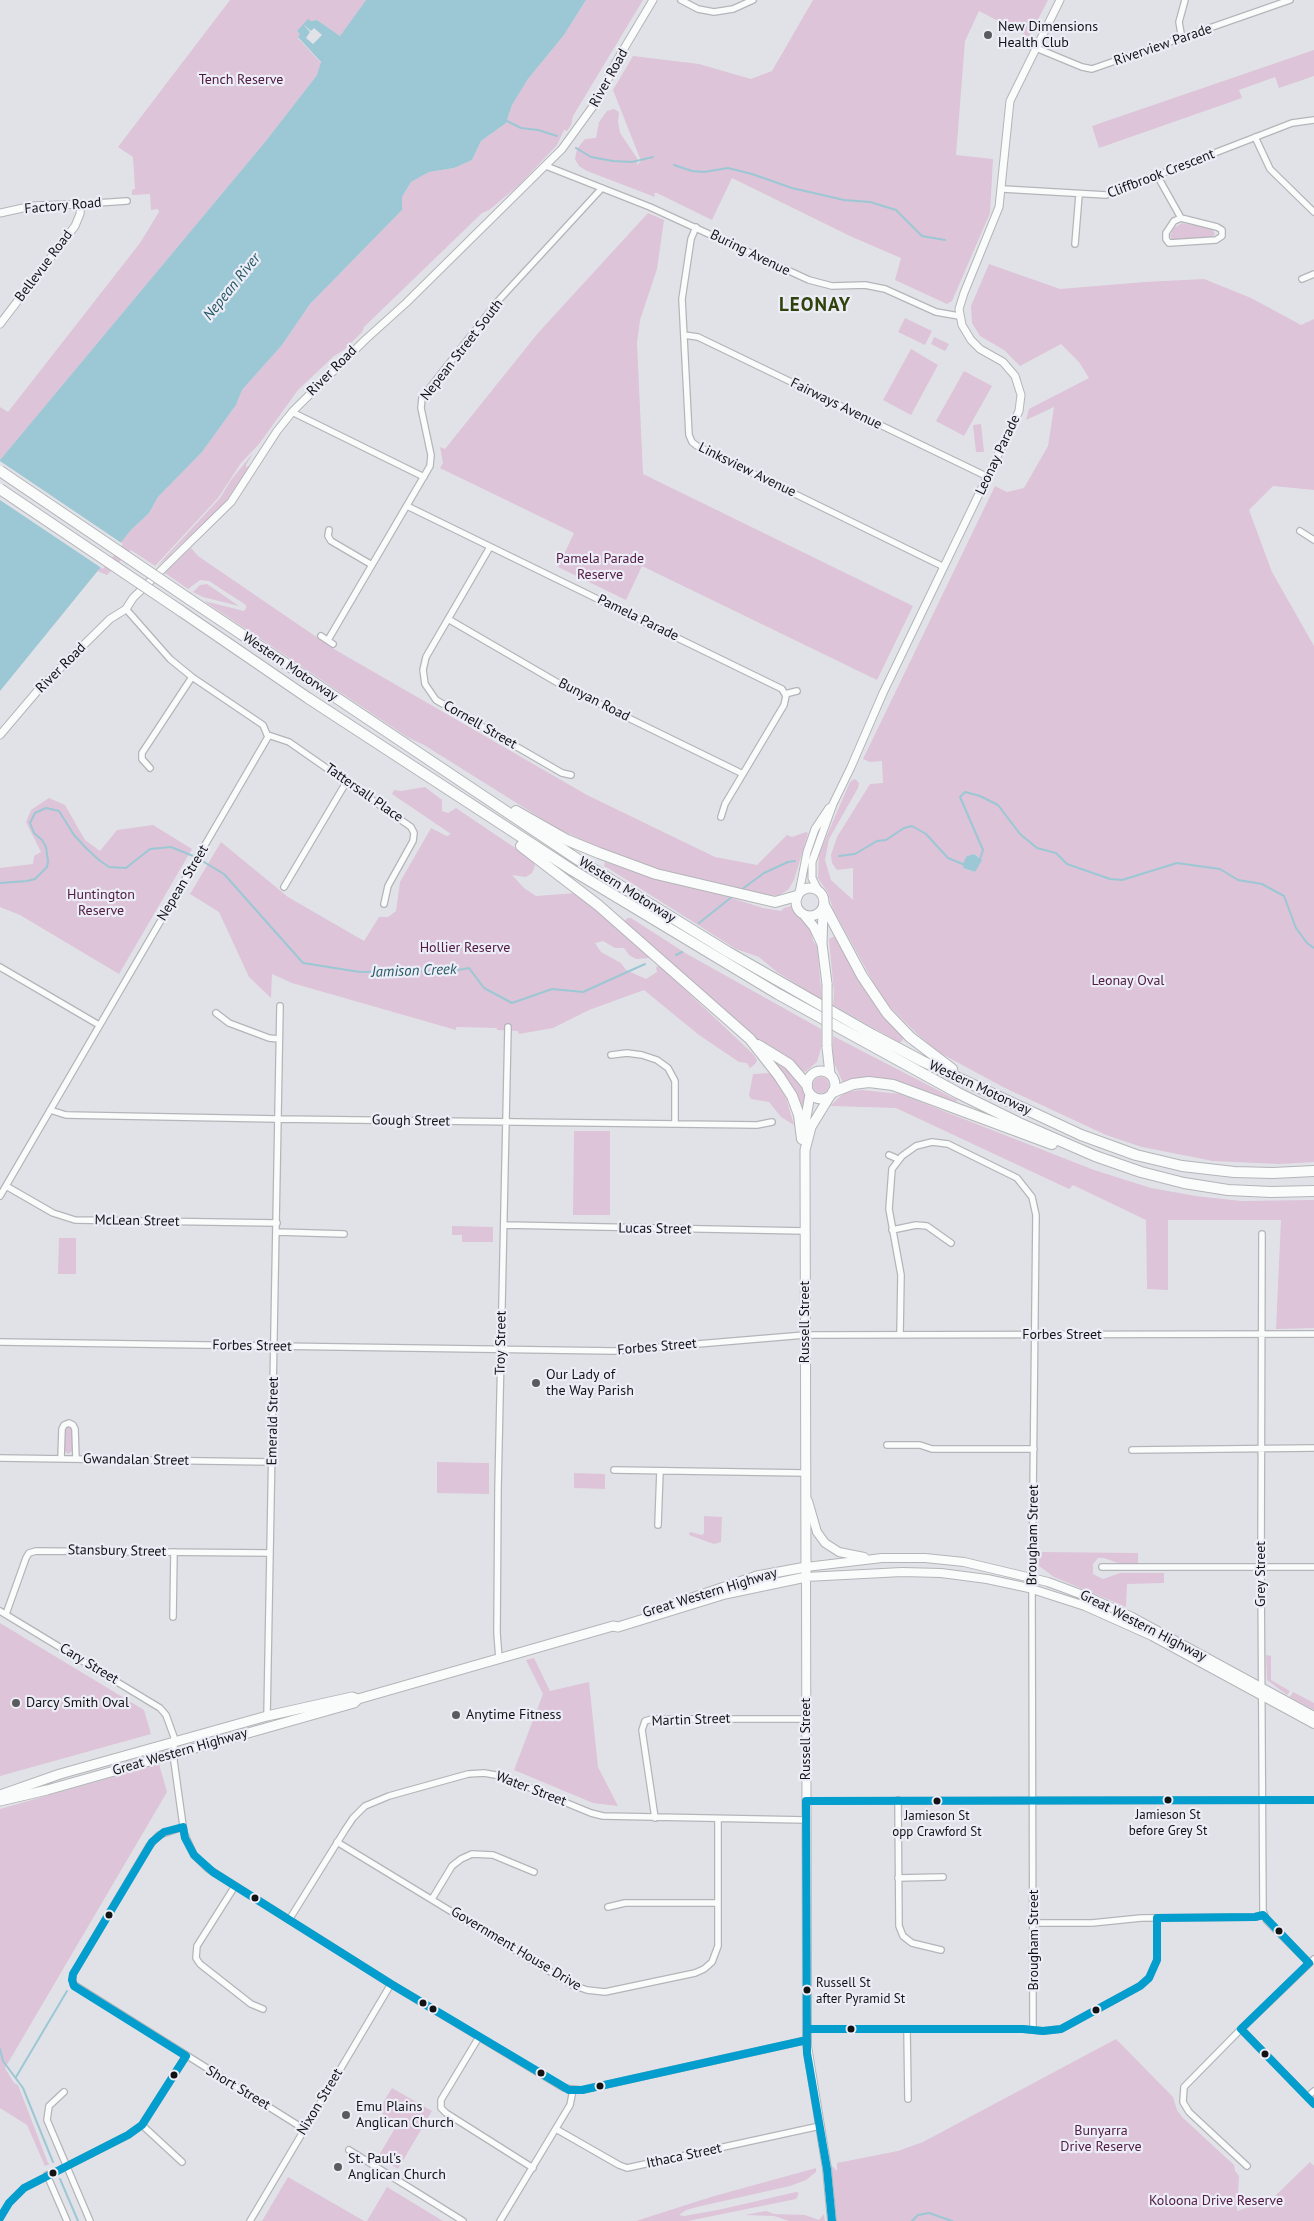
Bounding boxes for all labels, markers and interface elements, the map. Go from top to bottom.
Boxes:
place label: New Dimensions Health Club [998,19,1098,52]
street label: Riverview Parade [1112,20,1214,70]
marker: New Dimensions Health Club [982,29,994,41]
street label: River Road [586,46,632,110]
park label: Tench Reserve [199,72,283,88]
street label: Cliffbrook Crescent [1105,146,1217,202]
street label: Factory Road [24,194,102,218]
street label: Buring Avenue [707,226,793,280]
street label: Bellevue Road [12,227,76,305]
water label: Nepean River [200,250,264,324]
district label: LEONAY [778,295,852,317]
street label: Nepean Street South [417,296,507,404]
street label: River Road [303,342,361,400]
street label: Fairways Avenue [787,375,885,433]
street label: Leonay Parade [972,412,1024,498]
street label: Linksview Avenue [695,439,799,501]
park label: Pamela Parade Reserve [556,551,644,584]
street label: Pamela Parade [595,591,681,645]
street label: Western Motorway [239,629,341,705]
street label: River Road [32,639,90,697]
street label: Bunyan Road [555,675,633,725]
street label: Cornell Street [440,697,520,753]
street label: Tattersall Place [322,760,406,826]
street label: Nepean Street [154,842,212,924]
street label: Western Motorway [575,853,679,927]
park label: Huntington Reserve [67,887,135,920]
park label: Hollier Reserve [420,940,510,956]
water label: Jamison Creek [371,961,457,981]
park label: Leonay Oval [1092,973,1164,989]
street label: Western Motorway [926,1057,1034,1119]
street label: Gough Street [372,1112,450,1130]
street label: McLean Street [94,1212,180,1230]
street label: Lucas Street [618,1220,692,1238]
street label: Russell Street [797,1281,813,1363]
street label: Troy Street [492,1311,510,1375]
street label: Forbes Street [1022,1327,1102,1343]
street label: Forbes Street [617,1335,697,1359]
street label: Forbes Street [212,1337,292,1355]
place label: Our Lady of the Way Parish [546,1367,634,1400]
street label: Emerald Street [264,1376,282,1466]
marker: Our Lady of the Way Parish [530,1377,542,1389]
street label: Gwandalan Street [83,1451,189,1469]
street label: Brougham Street [1024,1484,1042,1586]
street label: Grey Street [1253,1541,1269,1607]
street label: Stansbury Street [68,1542,166,1560]
street label: Great Western Highway [641,1565,779,1621]
street label: Great Western Highway [1077,1587,1209,1665]
street label: Cary Street [57,1640,121,1688]
place label: Darcy Smith Oval [26,1695,129,1711]
marker: Darcy Smith Oval [10,1697,22,1709]
street label: Russell Street [798,1698,814,1780]
place label: Anytime Fitness [466,1707,561,1723]
marker: Anytime Fitness [450,1709,462,1721]
street label: Martin Street [651,1710,731,1730]
street label: Great Western Highway [110,1725,250,1779]
street label: Water Street [493,1768,569,1810]
marker: Jamieson St before Grey St [1163,1795,1173,1805]
marker: Jamieson St opp Crawford St [932,1796,942,1806]
place label: Jamieson St before Grey St [1129,1807,1207,1838]
place label: Jamieson St opp Crawford St [892,1808,982,1839]
street label: Brougham Street [1026,1890,1042,1990]
unlabelled marker [250,1893,260,1903]
street label: Government House Drive [448,1903,584,1995]
unlabelled marker [104,1910,114,1920]
unlabelled marker [1274,1926,1284,1936]
place label: Russell St after Pyramid St [816,1975,905,2006]
marker: Russell St after Pyramid St [802,1985,812,1995]
unlabelled marker [418,1998,428,2008]
unlabelled marker [428,2004,438,2014]
unlabelled marker [1091,2005,1101,2015]
unlabelled marker [846,2024,856,2034]
unlabelled marker [1260,2049,1270,2059]
street label: Short Street [203,2062,273,2114]
street label: Nixon Street [294,2066,346,2138]
unlabelled marker [536,2068,546,2078]
unlabelled marker [169,2070,179,2080]
unlabelled marker [595,2081,605,2091]
place label: Emu Plains Anglican Church [356,2099,454,2132]
marker: Emu Plains Anglican Church [340,2109,352,2121]
park label: Bunyarra Drive Reserve [1060,2123,1142,2156]
street label: Ithaca Street [645,2140,723,2172]
place label: St. Paul's Anglican Church [348,2151,446,2184]
marker: St. Paul's Anglican Church [332,2161,344,2173]
unlabelled marker [48,2168,58,2178]
park label: Koloona Drive Reserve [1149,2193,1283,2209]

